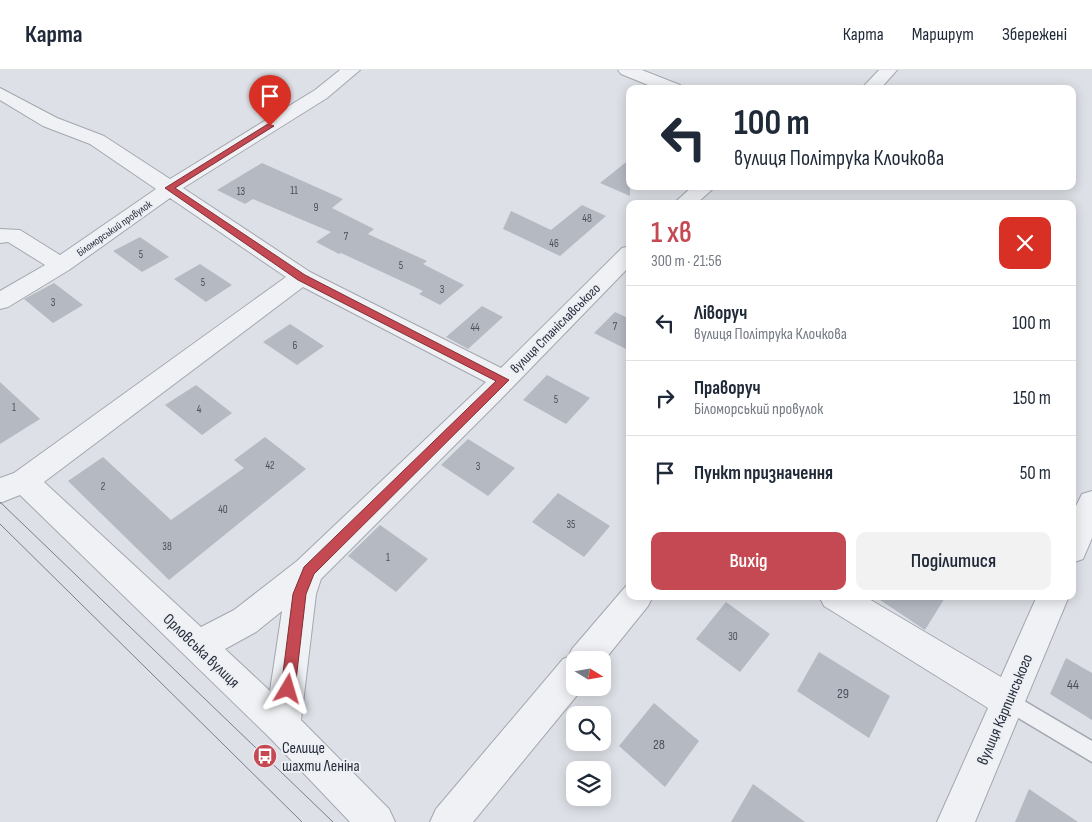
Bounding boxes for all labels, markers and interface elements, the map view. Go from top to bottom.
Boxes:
text: Карта [25,20,83,49]
text: Карта [843,24,884,45]
text: Маршрут [912,24,974,45]
text: Збережені [1002,24,1067,45]
pin [249,75,291,126]
icon: arrive [256,82,284,110]
text: 100 m [734,102,810,145]
icon: left [651,105,716,170]
text: вулиця Політрука Клочкова [734,145,944,172]
house number: 11 [290,184,298,197]
house number: 13 [237,185,246,198]
street label: Біломорський провулок [74,197,155,259]
house number: 9 [314,201,319,214]
house number: 48 [582,212,592,225]
text: 1 хв [651,215,692,251]
button: close [999,217,1051,269]
house number: 7 [344,230,349,243]
house number: 46 [549,237,559,250]
house number: 5 [139,248,143,261]
text: 300 m · 21:56 [651,252,722,271]
house number: 5 [399,259,403,272]
house number: 5 [201,276,205,289]
street label: вулиця Станіславського [507,280,604,377]
house number: 3 [440,283,445,296]
house number: 3 [51,296,56,309]
text: Ліворуч [694,302,747,325]
icon: left [651,309,679,337]
text: 100 m [1012,312,1051,335]
house number: 7 [613,320,618,333]
house number: 44 [470,321,480,334]
text: вулиця Політрука Клочкова [694,325,847,344]
house number: 6 [293,339,298,352]
text: Праворуч [694,377,761,400]
icon: right [651,384,679,412]
text: 150 m [1013,387,1051,410]
house number: 5 [554,393,558,406]
text: Біломорський провулок [694,400,823,419]
house number: 1 [12,401,16,414]
house number: 4 [197,403,202,416]
house number: 42 [265,459,275,472]
icon: arrive [651,459,679,487]
house number: 3 [476,460,481,473]
text: Пункт призначення [694,462,833,485]
text: 50 m [1020,462,1051,485]
house number: 2 [101,480,106,493]
house number: 40 [218,503,228,516]
house number: 35 [566,518,576,531]
button: Вихід [651,532,846,590]
button: Поділитися [856,532,1051,590]
house number: 38 [162,540,172,553]
house number: 1 [386,551,390,564]
street label: Орловська вулиця [159,610,243,692]
house number: 30 [728,630,738,643]
north arrow [566,651,611,696]
map controls [566,651,611,806]
street label: вулиця Карпинського [973,651,1037,768]
position arrow [261,662,313,714]
house number: 44 [1067,676,1079,693]
house number: 29 [837,685,849,702]
button: search [566,706,611,751]
house number: 28 [653,736,665,753]
place label: Селище шахти Леніна [282,739,360,776]
bus stop icon: Селище шахти Леніна [252,743,278,769]
button: layers [566,761,611,806]

